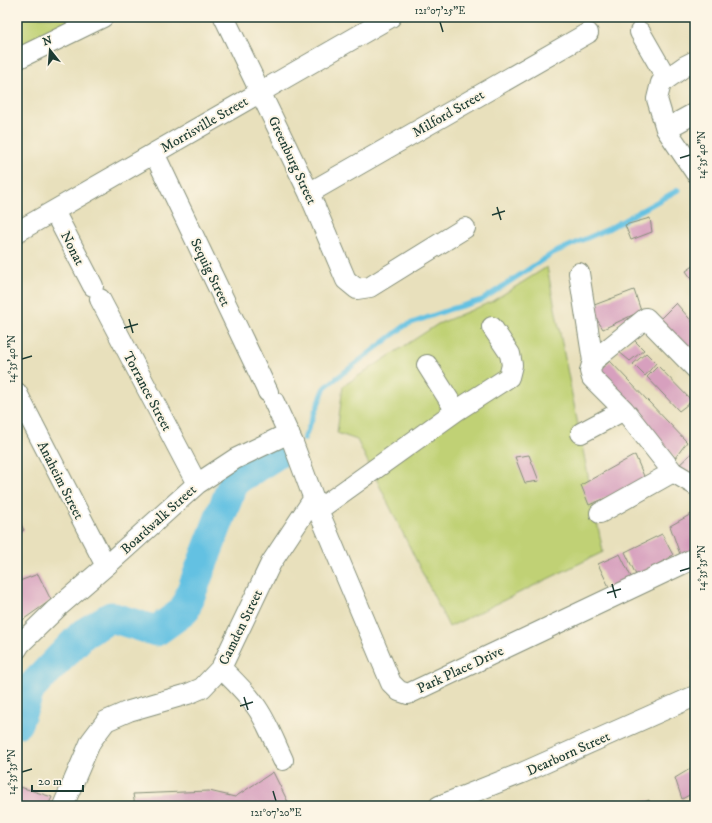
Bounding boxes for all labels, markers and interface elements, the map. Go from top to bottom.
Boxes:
text: 121°07'25"E [415,5,465,17]
north arrow [30,30,70,70]
text: N [41,33,54,49]
street label: Milford Street [409,86,488,142]
street label: Morrisville Street [158,92,252,157]
street label: Greenburg Street [264,113,321,208]
text: 14°35'40"N [696,131,708,179]
street label: Nonat [56,228,88,269]
street label: Sequig Street [186,236,234,310]
text: 14°35'40"N [6,335,18,383]
street label: Torrance Street [119,349,176,435]
street label: Anaheim Street [33,438,88,523]
street label: Boardwalk Street [117,481,201,559]
text: 14°35'35"N [696,545,708,591]
street label: Camden Street [215,586,267,668]
street label: Park Place Drive [414,642,507,698]
street label: Dearborn Street [524,727,613,780]
text: 14°35'35"N [6,749,18,795]
scale bar [32,767,83,793]
text: 20 m [38,774,62,789]
text: 121°07'20"E [250,807,302,819]

